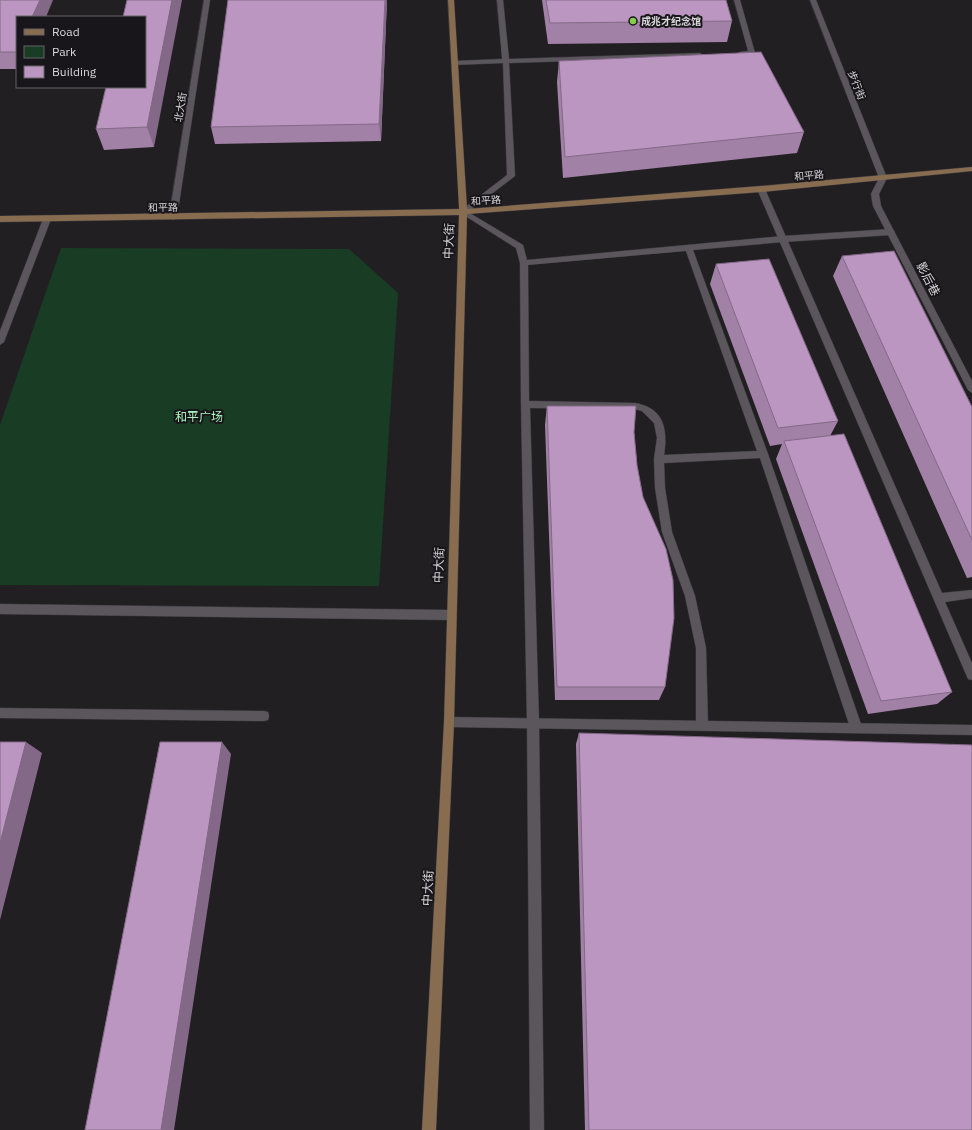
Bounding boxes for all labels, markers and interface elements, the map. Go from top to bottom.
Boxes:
place label: 成兆才纪念馆 [641,15,701,28]
legend [16,16,146,88]
marker: 成兆才纪念馆 [628,16,638,26]
text: Road [52,24,80,39]
text: Park [52,44,77,59]
text: Building [52,64,97,79]
street label: 步行街 [845,69,868,102]
street label: 北大街 [172,91,189,123]
street label: 和平路 [794,168,825,183]
street label: 和平路 [471,193,501,208]
street label: 和平路 [148,201,178,214]
street label: 中大街 [440,223,457,259]
street label: 影后巷 [914,259,943,298]
park label: 和平广场 [175,409,223,424]
street label: 中大街 [430,547,447,583]
street label: 中大街 [419,870,436,906]

